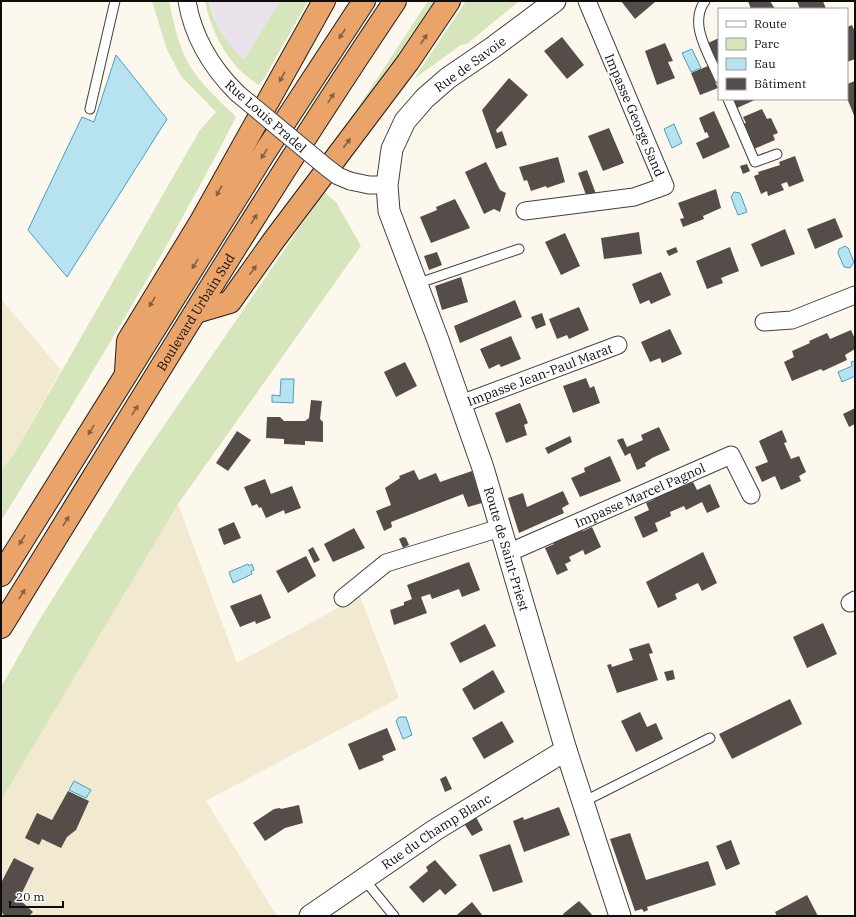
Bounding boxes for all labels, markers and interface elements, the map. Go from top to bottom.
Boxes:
legend [718,8,848,100]
text: Route [754,16,787,31]
one-way arrow [338,28,346,39]
street label: Rue de Savoie [431,33,509,96]
one-way arrow [420,34,428,44]
text: Parc [754,36,779,51]
street label: Impasse George Sand [601,51,668,179]
text: Eau [754,56,776,71]
one-way arrow [278,71,285,83]
street label: Rue Louis Pradel [221,76,310,157]
text: Bâtiment [754,76,806,91]
one-way arrow [328,92,335,104]
one-way arrow [343,138,351,149]
one-way arrow [260,149,268,160]
one-way arrow [215,185,222,196]
one-way arrow [250,214,258,225]
street label: Boulevard Urbain Sud [153,250,239,374]
one-way arrow [191,258,198,270]
one-way arrow [249,265,257,276]
one-way arrow [148,297,156,307]
street label: Impasse Jean-Paul Marat [465,340,615,410]
one-way arrow [131,405,138,416]
one-way arrow [87,425,95,435]
street label: Impasse Marcel Pagnol [572,459,708,532]
street label: Route de Saint-Priest [480,485,533,614]
one-way arrow [63,515,70,527]
one-way arrow [19,534,26,546]
one-way arrow [18,588,25,600]
street label: Rue du Champ Blanc [378,790,495,873]
scale bar [10,883,63,909]
text: 20 m [16,889,45,904]

